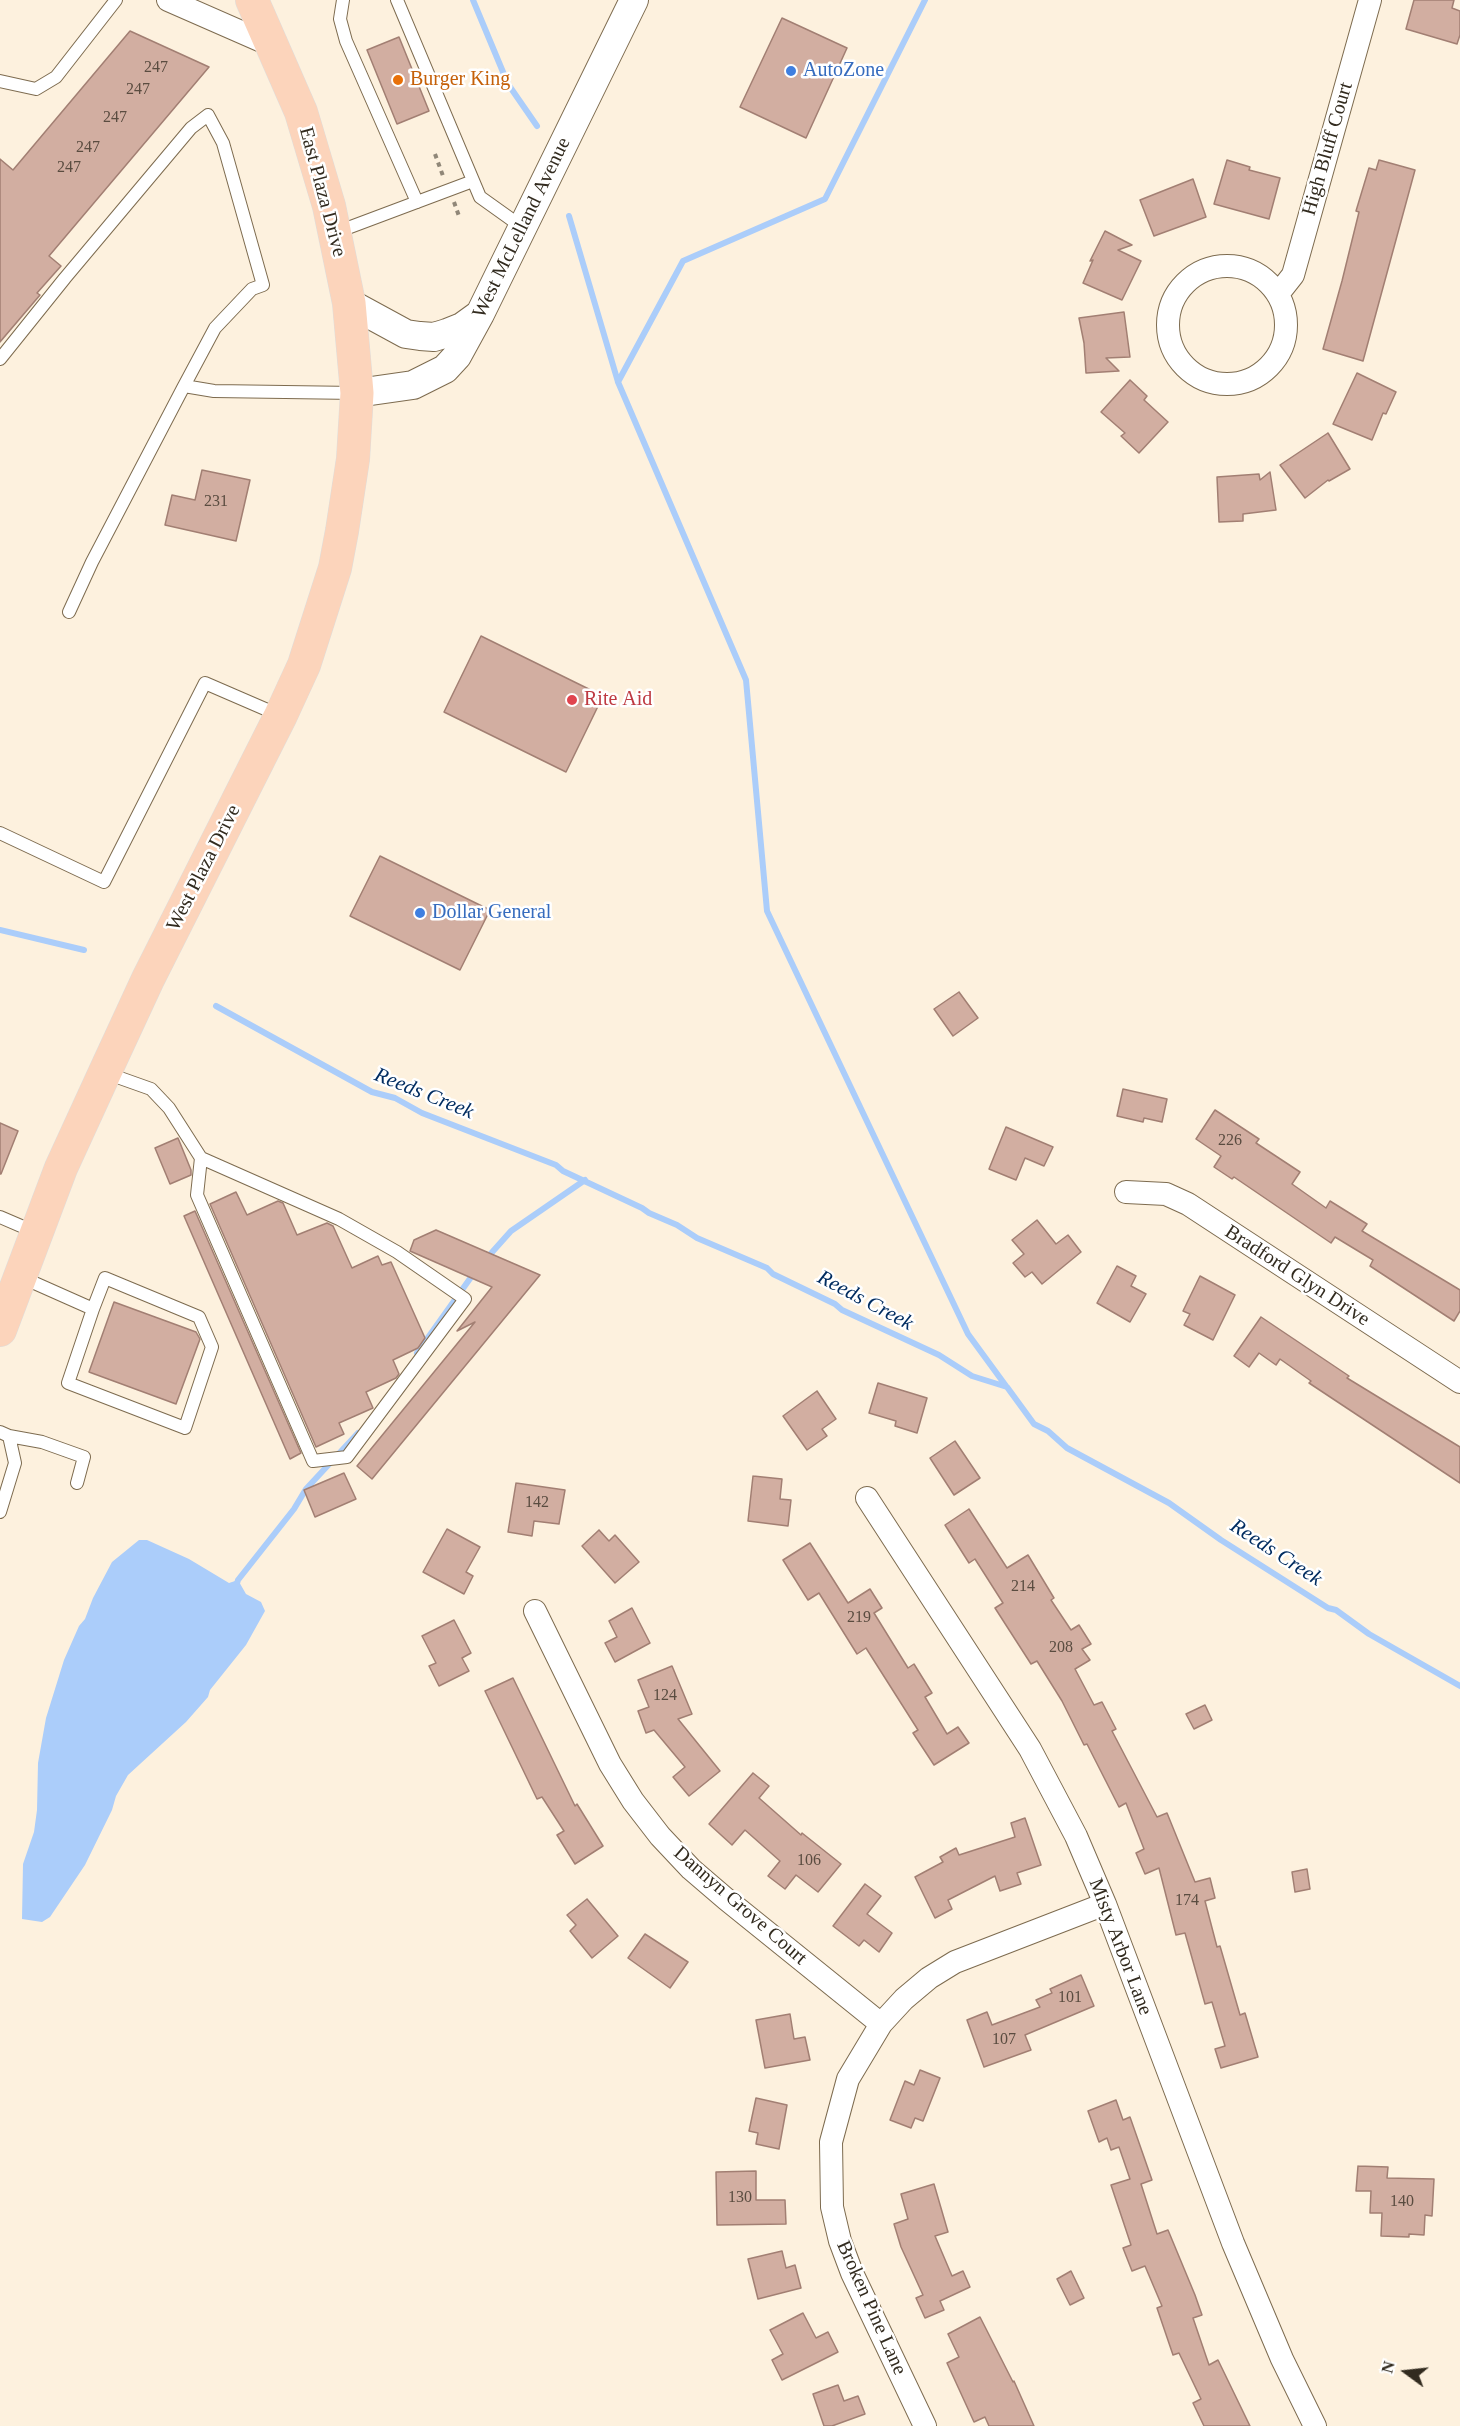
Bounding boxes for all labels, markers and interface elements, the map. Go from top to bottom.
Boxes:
house number: 247 [144,58,168,78]
place label: AutoZone [803,59,884,83]
marker: AutoZone [784,64,798,78]
place label: Burger King [410,68,510,92]
marker: Burger King [391,73,405,87]
house number: 247 [126,80,150,100]
street label: High Bluff Court [1298,80,1358,218]
house number: 247 [103,108,127,128]
street label: East Plaza Drive [293,125,351,259]
street label: West McLelland Avenue [468,134,576,322]
house number: 247 [76,138,100,158]
house number: 247 [57,158,81,178]
house number: 231 [204,492,228,512]
place label: Rite Aid [584,688,652,712]
marker: Rite Aid [565,693,579,707]
street label: West Plaza Drive [162,801,246,935]
place label: Dollar General [432,901,551,925]
marker: Dollar General [413,906,427,920]
water label: Reeds Creek [371,1063,477,1125]
house number: 226 [1218,1131,1242,1151]
street label: Bradford Glyn Drive [1220,1220,1374,1332]
water label: Reeds Creek [813,1265,917,1337]
house number: 142 [525,1493,549,1513]
water label: Reeds Creek [1225,1514,1327,1592]
house number: 214 [1011,1577,1035,1597]
house number: 219 [847,1608,871,1628]
house number: 208 [1049,1638,1073,1658]
house number: 124 [653,1686,677,1706]
street label: Dannyn Grove Court [668,1842,812,1970]
house number: 106 [797,1851,821,1871]
street label: Misty Arbor Lane [1083,1875,1157,2019]
house number: 174 [1175,1891,1199,1911]
house number: 101 [1058,1988,1082,2008]
house number: 107 [992,2030,1016,2050]
house number: 130 [728,2188,752,2208]
house number: 140 [1390,2192,1414,2212]
street label: Broken Pine Lane [831,2237,911,2379]
north arrow [1376,2342,1436,2402]
text: N [1378,2359,1398,2375]

